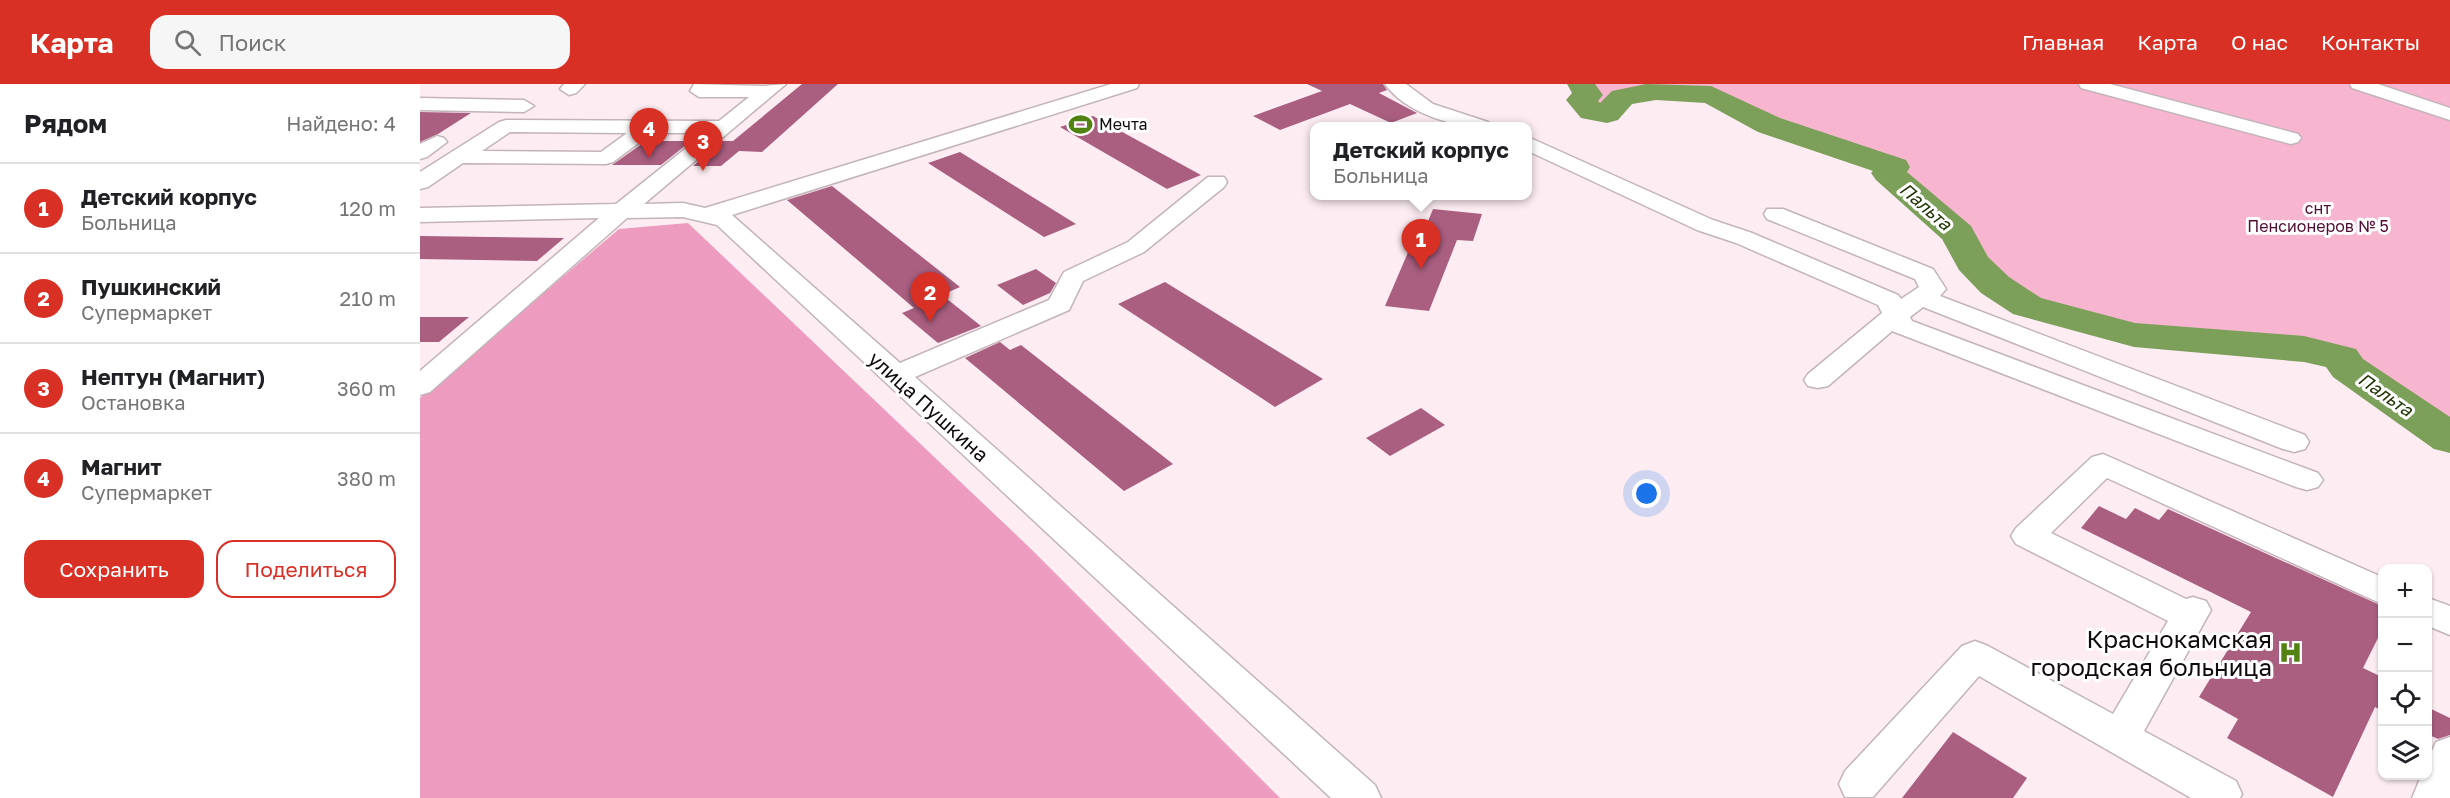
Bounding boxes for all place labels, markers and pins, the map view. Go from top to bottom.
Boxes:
pin: 4 [630,109,668,158]
sports icon: Мечта [1068,111,1094,137]
place label: Мечта [1099,114,1147,134]
pin: 3 [684,122,722,171]
pin: 1 [1402,220,1440,269]
pin: 2 [910,272,950,322]
place label: Краснокамская городская больница [2030,624,2272,681]
hospital icon: Краснокамская городская больница [2277,639,2303,665]

